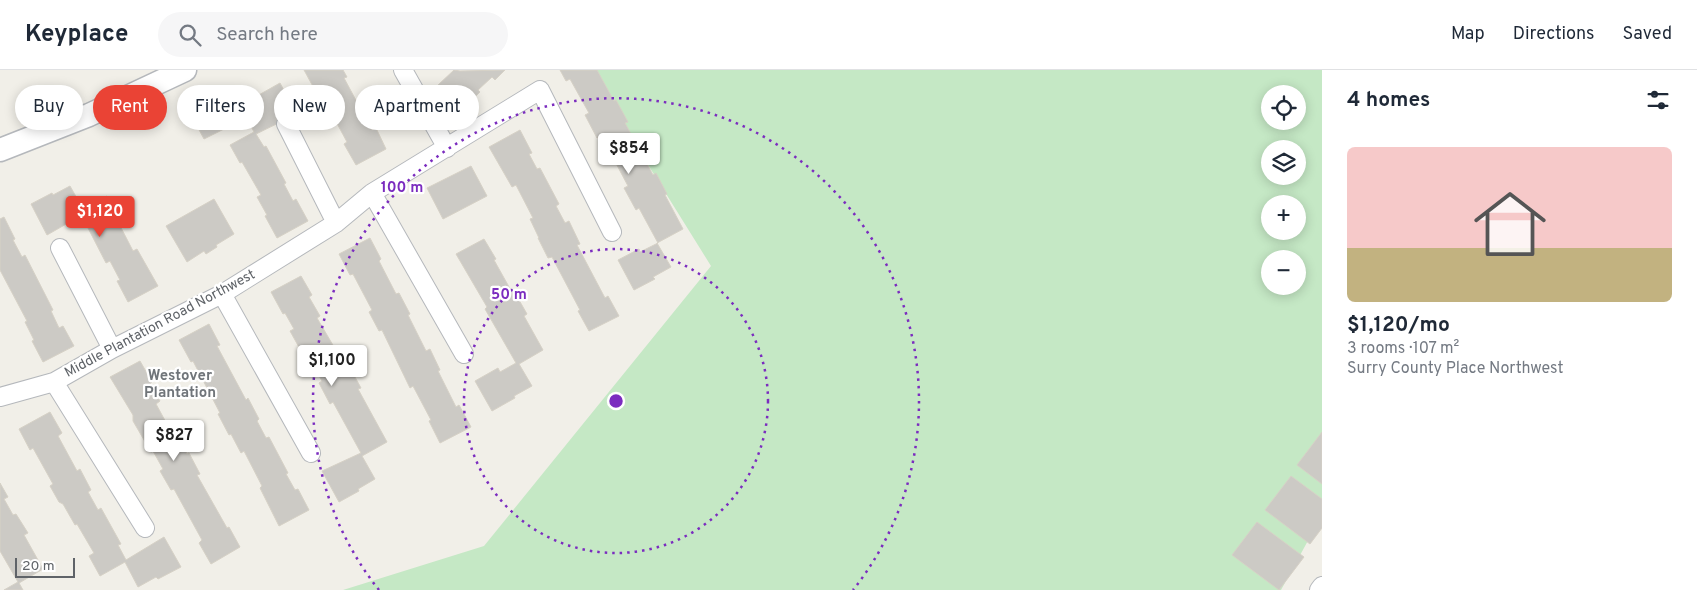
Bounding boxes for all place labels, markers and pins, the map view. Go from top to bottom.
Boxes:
pin: $854 [599,132,659,175]
pin: $1,120 [59,196,141,238]
pin: $1,100 [291,344,373,387]
centre of rings [607,392,625,410]
pin: $827 [144,420,204,462]

